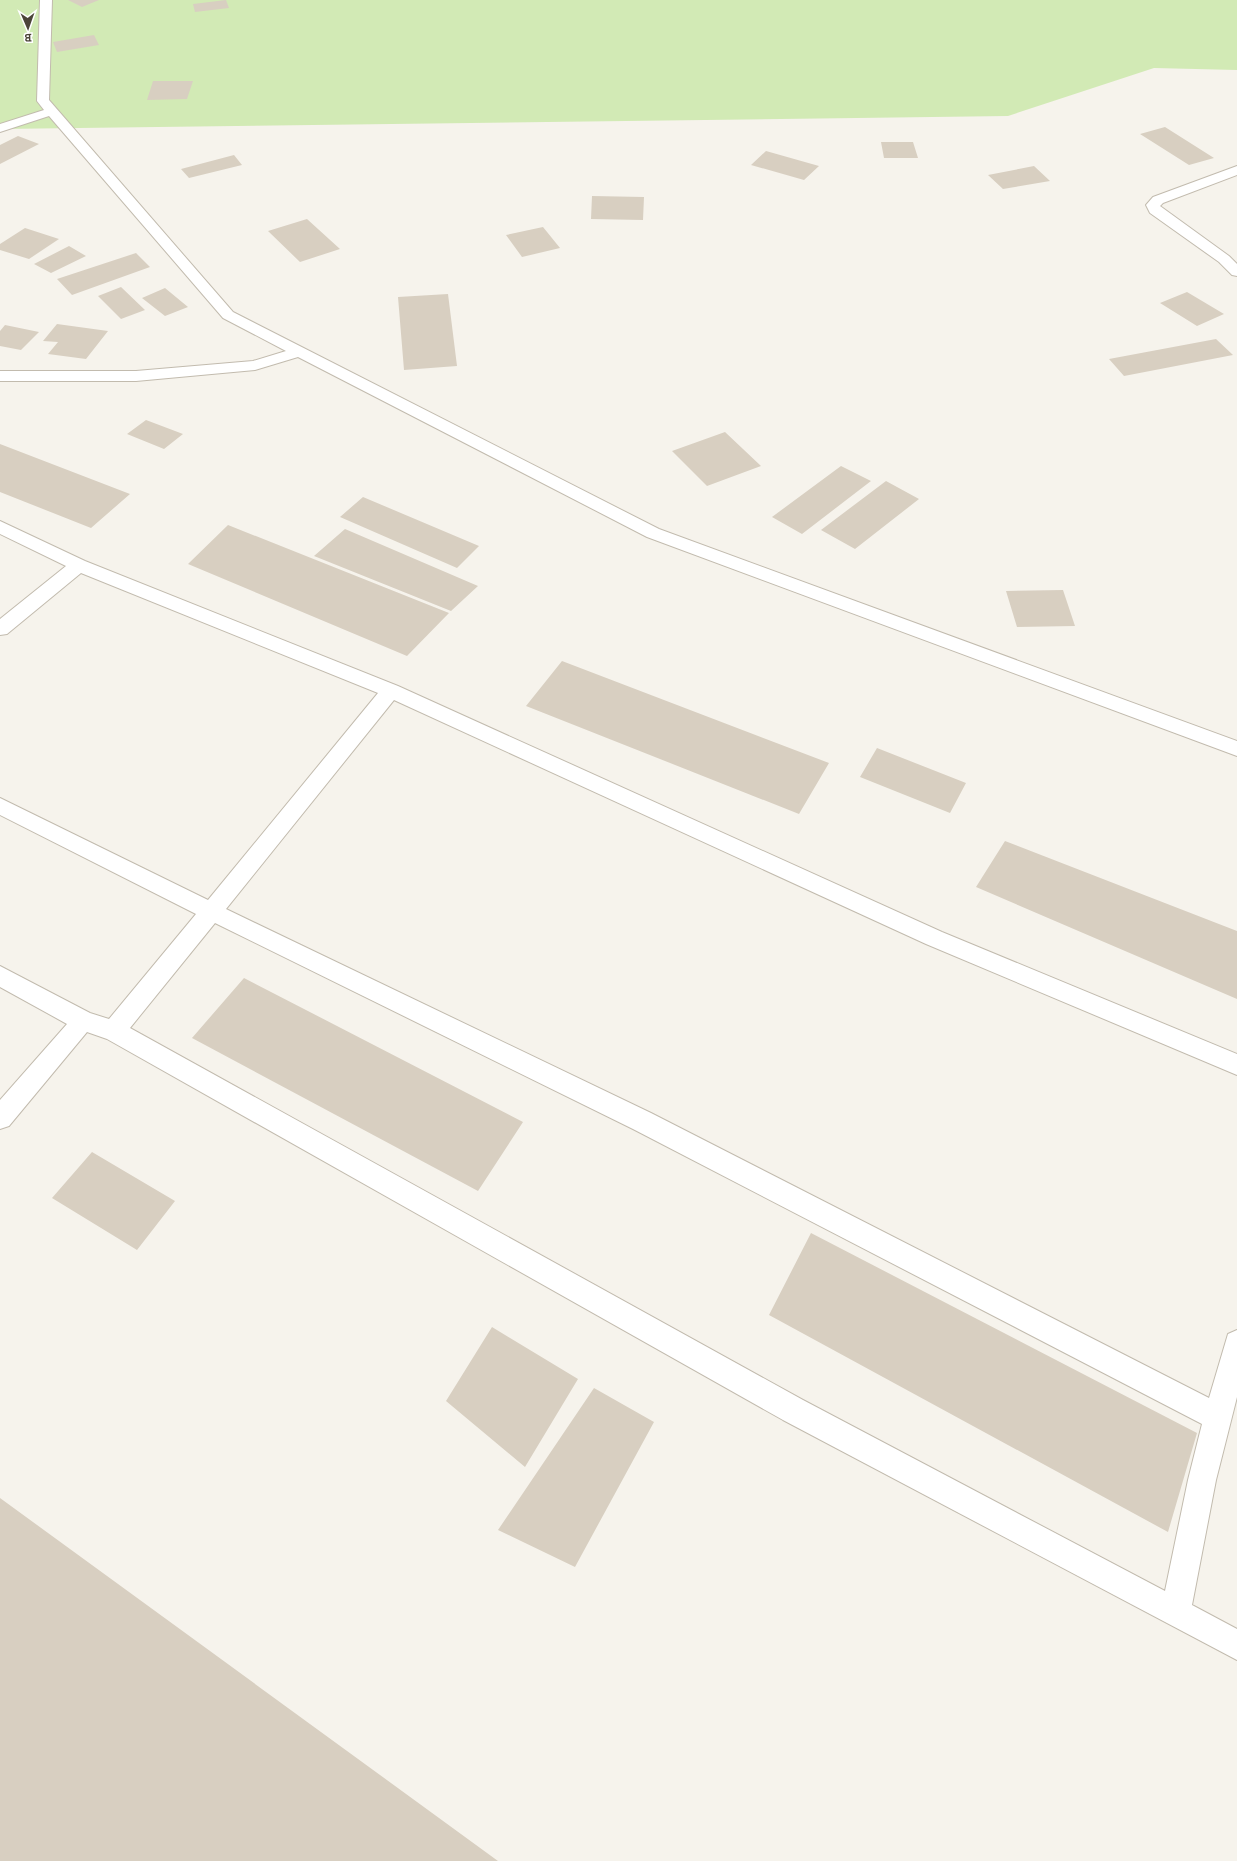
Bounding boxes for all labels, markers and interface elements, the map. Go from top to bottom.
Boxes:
north arrow [8,8,48,48]
text: B [24,31,32,45]

